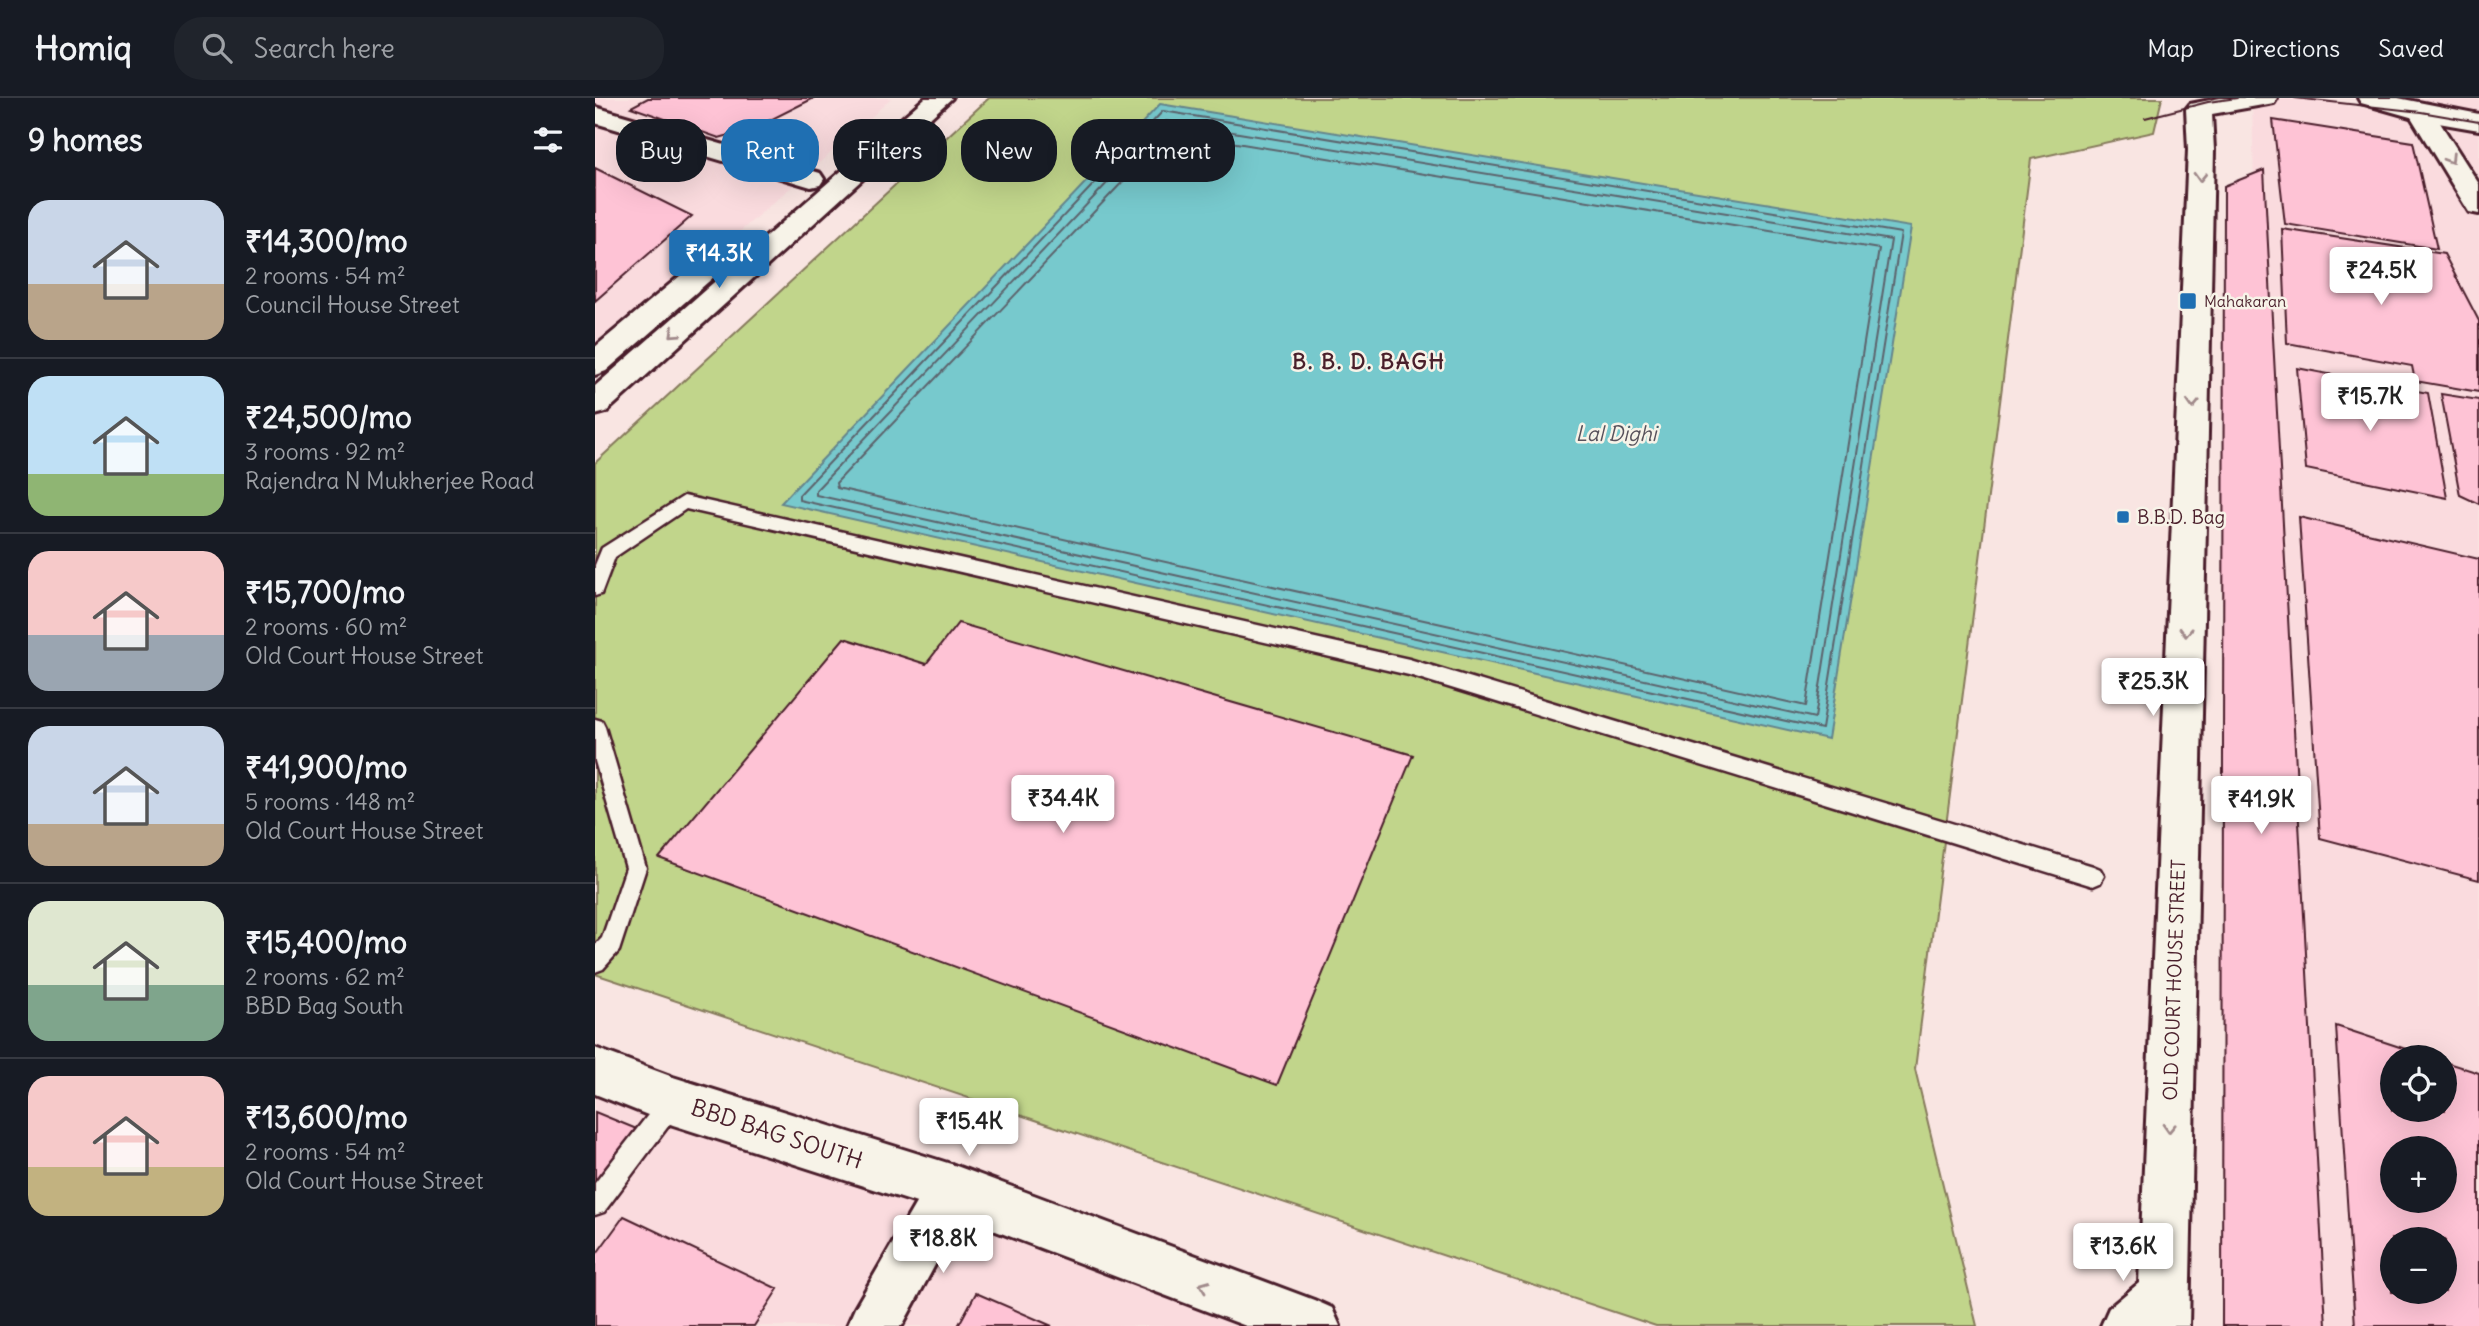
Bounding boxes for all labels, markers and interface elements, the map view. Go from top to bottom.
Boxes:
search box [174,17,664,80]
text: Homiq [35,27,132,69]
icon: search [198,29,236,67]
text: Search here [254,32,395,65]
text: Map [2147,33,2194,63]
text: Directions [2232,33,2340,63]
text: Saved [2378,33,2444,63]
chip: Buy [616,119,707,182]
chip: Rent [721,119,819,182]
chip: Filters [833,119,947,182]
chip: New [961,119,1057,182]
chip: Apartment [1071,119,1235,182]
text: 9 homes [28,121,143,159]
icon: filters [529,121,567,159]
one-way arrow [2442,152,2455,165]
one-way arrow [2193,172,2208,183]
text: ₹14,300/mo [245,222,408,260]
icon: home [84,228,168,312]
pin: ₹14.3K [662,230,776,290]
text: ₹14.3K [685,238,753,267]
pin: ₹24.5K [2324,248,2438,307]
text: ₹24.5K [2346,255,2416,284]
text: 2 rooms · 54 m² [245,261,406,290]
text: Council House Street [245,290,460,319]
marker: Mahakaran [2178,291,2198,311]
place label: Mahakaran [2204,291,2286,311]
one-way arrow [669,325,682,337]
district label: B. B. D. BAGH [1292,348,1446,375]
pin: ₹15.7K [2313,374,2427,433]
text: ₹15.7K [2337,381,2403,410]
text: ₹24,500/mo [245,398,412,436]
one-way arrow [2186,399,2201,410]
icon: home [84,404,168,488]
water label: Lal Dighi [1575,420,1659,447]
text: 3 rooms · 92 m² [245,437,405,466]
text: Rajendra N Mukherjee Road [245,466,534,495]
place label: B.B.D. Bag [2137,505,2225,529]
marker: B.B.D. Bag [2115,509,2131,525]
text: ₹15,700/mo [245,573,405,611]
icon: home [84,579,168,663]
text: 2 rooms · 60 m² [245,612,407,641]
one-way arrow [2178,626,2193,637]
text: Old Court House Street [245,641,483,670]
pin: ₹25.3K [2096,658,2210,718]
text: ₹25.3K [2117,666,2189,695]
text: ₹41,900/mo [245,748,407,786]
icon: home [84,754,168,838]
pin: ₹34.4K [1006,776,1120,835]
pin: ₹41.9K [2204,776,2318,836]
text: ₹34.4K [1027,783,1099,812]
text: ₹41.9K [2227,784,2295,813]
text: 5 rooms · 148 m² [245,787,415,816]
text: Old Court House Street [245,816,483,845]
street label: OLD COURT HOUSE STREET [2158,859,2190,1101]
text: ₹15,400/mo [245,923,407,961]
icon: home [84,929,168,1013]
text: 2 rooms · 62 m² [245,962,405,991]
text: BBD Bag South [245,991,404,1020]
map controls [2380,1045,2457,1304]
button: locate [2380,1045,2457,1122]
street label: BBD BAG SOUTH [688,1092,867,1175]
text: ₹13,600/mo [245,1098,408,1136]
pin: ₹15.4K [912,1098,1026,1158]
icon: home [84,1104,168,1188]
text: ₹15.4K [935,1106,1003,1135]
one-way arrow [2162,1123,2177,1134]
button: + [2380,1136,2457,1213]
text: 2 rooms · 54 m² [245,1137,406,1166]
text: Old Court House Street [245,1166,483,1195]
pin: ₹18.8K [886,1216,1000,1275]
text: ₹18.8K [909,1223,977,1252]
pin: ₹13.6K [2066,1224,2180,1283]
button: − [2380,1227,2457,1304]
text: ₹13.6K [2089,1231,2157,1260]
one-way arrow [1199,1280,1211,1294]

